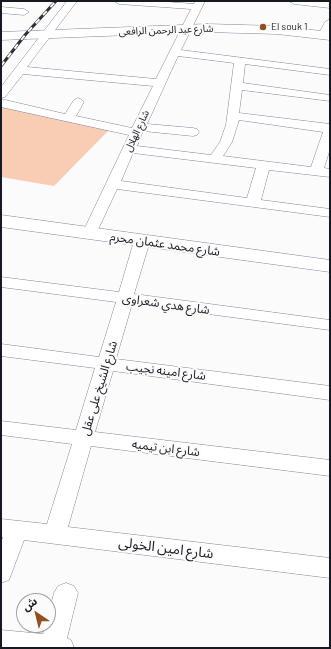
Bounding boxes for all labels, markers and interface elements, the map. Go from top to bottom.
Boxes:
place label: El souk 1 [271,21,307,33]
street label: شارع عبد الرحمن الرافعى [118,22,214,38]
marker: El souk 1 [258,22,268,32]
street label: شارع الهلال [122,108,152,154]
street label: شارع محمد عثمان محرم [109,229,221,259]
street label: شارع هدي شعراوى [121,291,211,317]
street label: شارع الشيخ على عقل [78,339,120,437]
street label: شارع امينه نجيب [125,359,207,383]
street label: شارع ابن تيميه [131,437,201,459]
street label: شارع امين الخولى [118,534,214,562]
north arrow [16,593,56,633]
text: ش [19,594,39,613]

